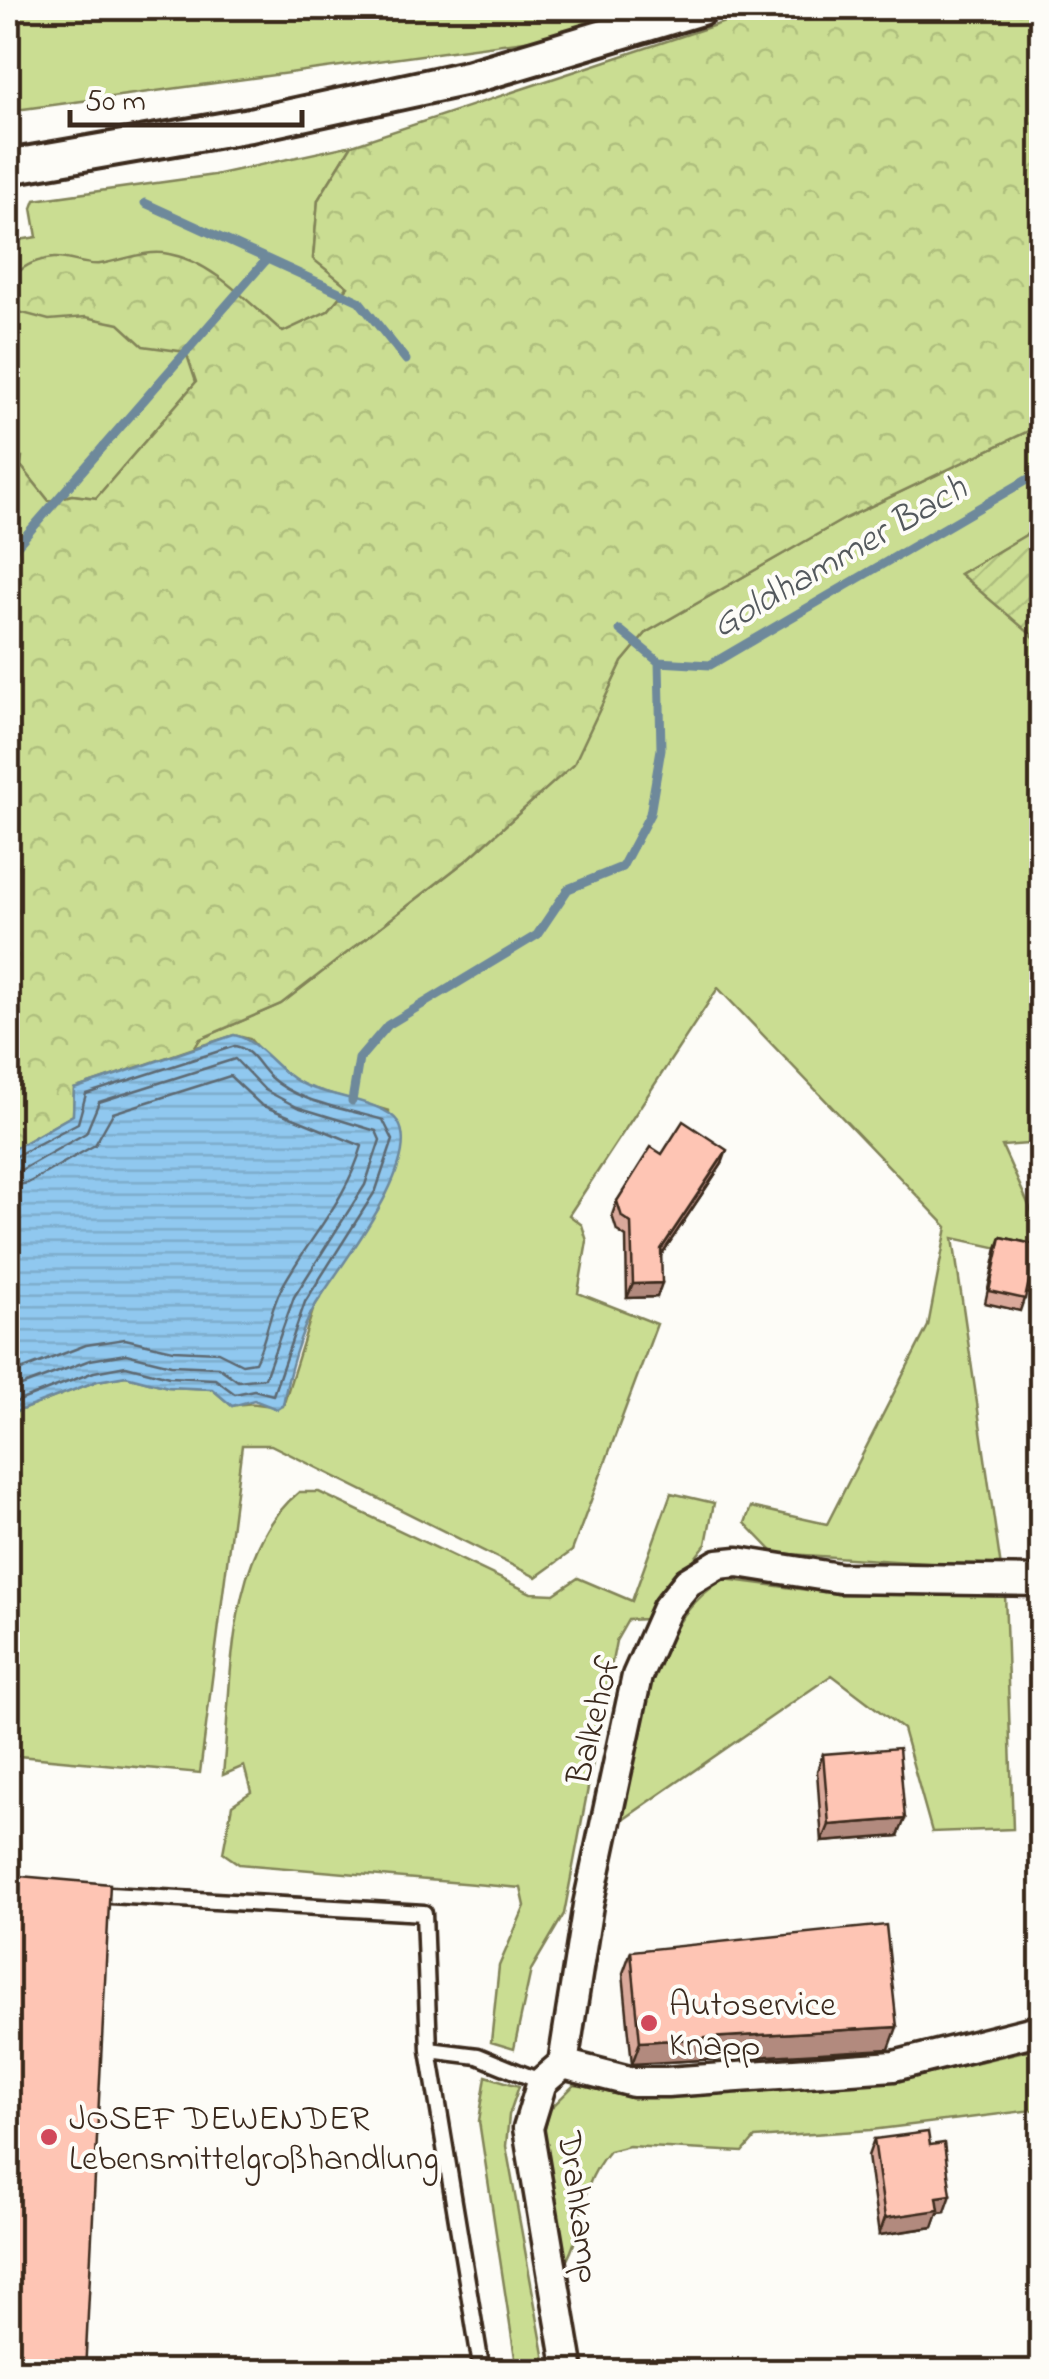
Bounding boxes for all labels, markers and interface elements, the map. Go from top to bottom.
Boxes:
scale bar [70,65,302,127]
text: 50 m [85,81,146,125]
water label: Goldhammer Bach [702,462,979,654]
street label: Balkehof [555,1651,636,1791]
place label: Autoservice Knapp [669,1981,836,2072]
marker: Autoservice Knapp [638,2012,660,2034]
place label: JOSEF DEWENDER Lebensmittelgroßhandlung [69,2095,439,2186]
marker: JOSEF DEWENDER Lebensmittelgroßhandlung [38,2126,60,2148]
street label: Drahkamp [542,2127,613,2287]

